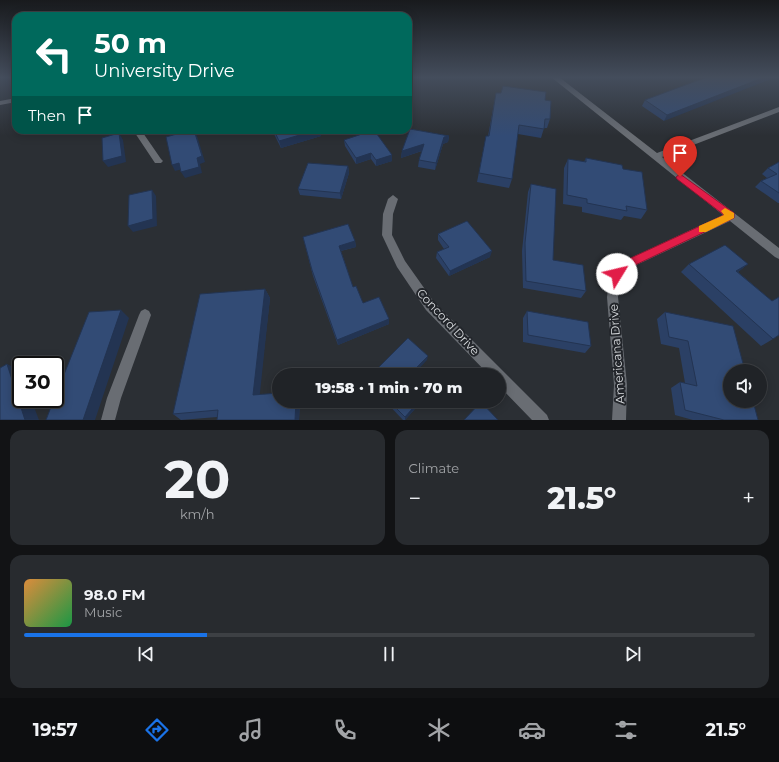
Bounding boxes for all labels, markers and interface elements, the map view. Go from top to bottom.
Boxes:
text: 50 m [94,26,167,60]
icon: left [28,28,80,80]
text: University Drive [94,60,235,82]
icon: arrive [74,104,96,126]
text: Then [28,106,66,125]
pin [663,136,697,177]
icon: arrive [669,142,691,164]
position arrow [596,253,638,295]
street label: Concord Drive [414,285,483,358]
street label: Americana Drive [606,304,627,405]
speed limit sign: 30 [12,356,64,408]
map controls [723,364,767,408]
button: sound [723,364,767,408]
text: 19:58 · 1 min · 70 m [315,378,463,397]
text: 20 [164,448,230,511]
text: Climate [409,460,459,476]
text: 21.5° [547,480,616,517]
text: − [409,485,421,512]
text: + [742,485,755,512]
text: km/h [180,506,215,522]
text: 98.0 FM [84,585,146,604]
text: Music [84,604,122,620]
icon: previous [135,643,157,665]
icon: pause [378,643,400,665]
icon: next [622,643,644,665]
icon: directions [143,716,171,744]
icon: music [237,716,265,744]
icon: phone [331,716,359,744]
icon: climate [425,716,453,744]
icon: car [518,716,546,744]
icon: filters [612,716,640,744]
text: 19:57 [33,719,78,741]
text: 21.5° [706,719,746,741]

